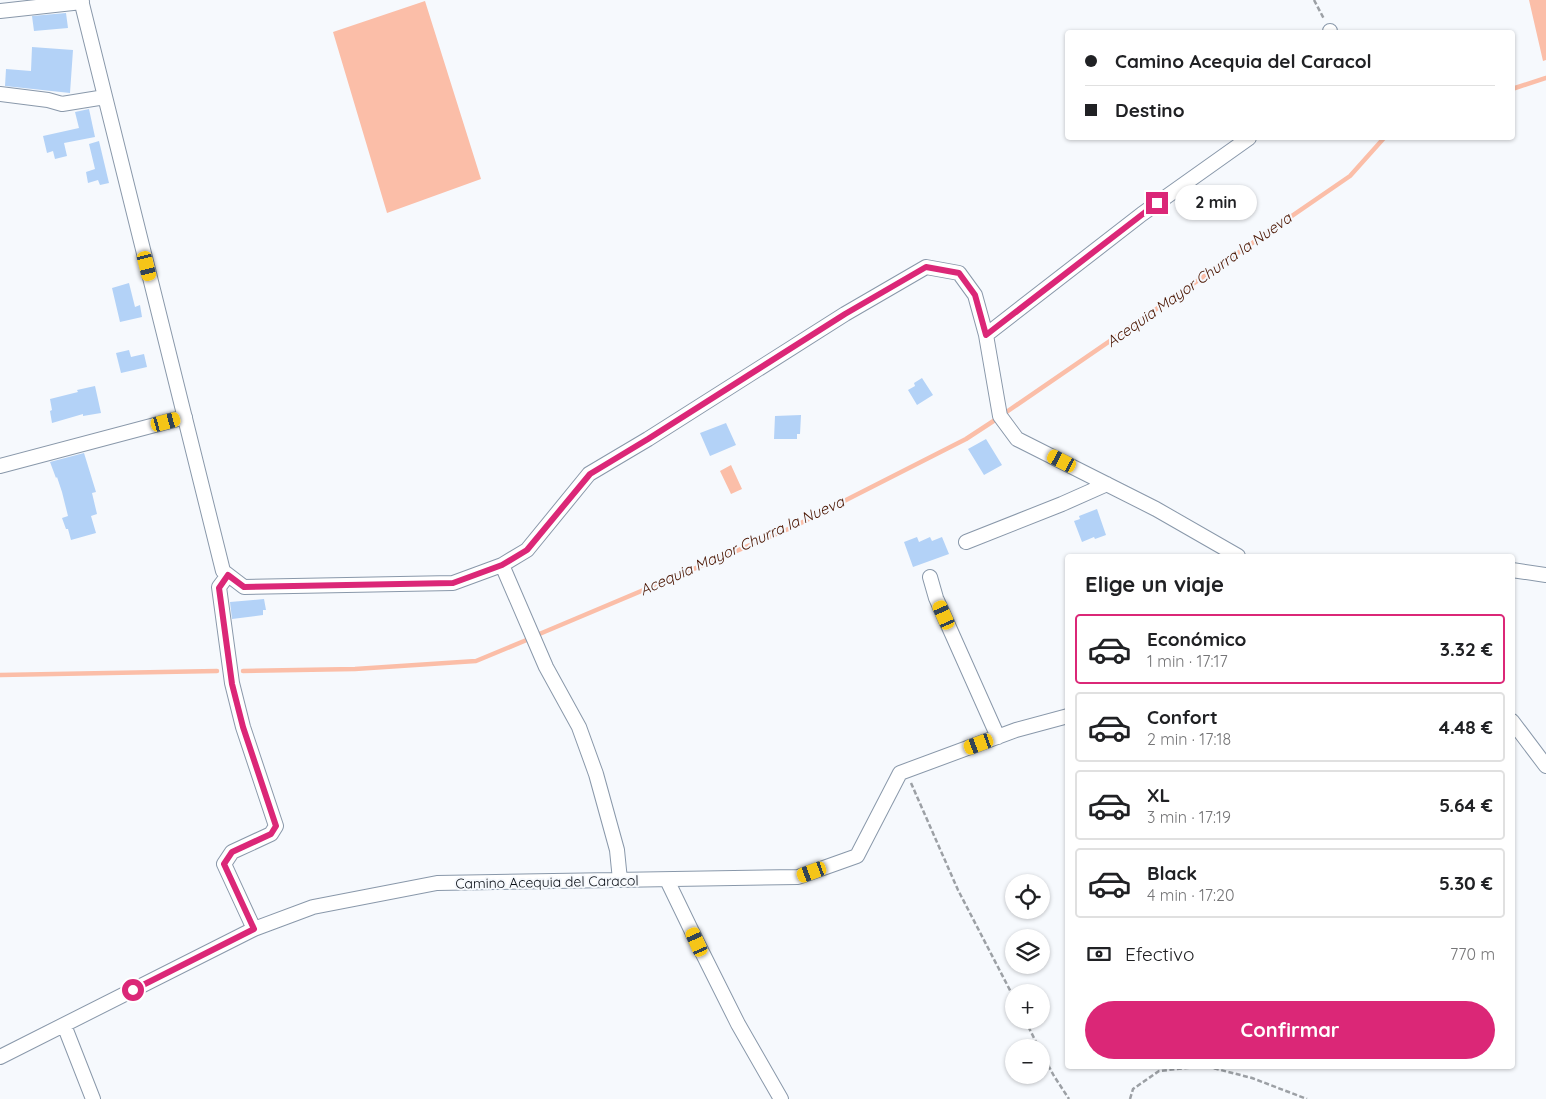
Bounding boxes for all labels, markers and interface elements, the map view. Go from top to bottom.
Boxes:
text: Camino Acequia del Caracol [1115,49,1372,73]
text: Destino [1115,98,1185,122]
callout: 2 min [1174,186,1257,220]
route end [1146,192,1168,214]
text: 2 min [1195,192,1237,212]
water label: Acequia Mayor Churra la Nueva [1102,208,1296,351]
car [136,250,157,282]
car [149,411,182,433]
car [1045,448,1078,474]
water label: Acequia Mayor Churra la Nueva [637,491,848,599]
text: Elige un viaje [1085,570,1224,598]
car [931,598,956,632]
icon: car [1087,627,1132,672]
text: Económico [1147,627,1246,651]
text: 3.32 € [1440,637,1493,661]
text: 1 min · 17:17 [1147,651,1228,671]
icon: car [1087,705,1132,750]
text: Confort [1147,705,1218,729]
text: 4.48 € [1439,715,1493,739]
text: 2 min · 17:18 [1147,729,1231,749]
car [962,732,995,756]
icon: car [1087,783,1132,828]
text: XL [1147,783,1170,807]
text: 5.64 € [1439,793,1493,817]
text: 3 min · 17:19 [1147,807,1231,827]
car [795,860,828,884]
icon: car [1087,861,1132,906]
text: Black [1147,861,1197,885]
street label: Camino Acequia del Caracol [455,871,639,893]
text: 5.30 € [1439,871,1493,895]
map controls [1005,874,1050,1084]
button: locate [1005,874,1050,919]
text: 4 min · 17:20 [1147,885,1234,905]
car [684,925,709,959]
button: layers [1005,929,1050,974]
icon: cash [1085,940,1113,968]
text: Efectivo [1125,942,1194,966]
text: 770 m [1450,944,1495,964]
route start [122,979,144,1001]
button: + [1005,984,1050,1029]
button: Confirmar [1085,1001,1495,1059]
button: − [1005,1039,1050,1084]

